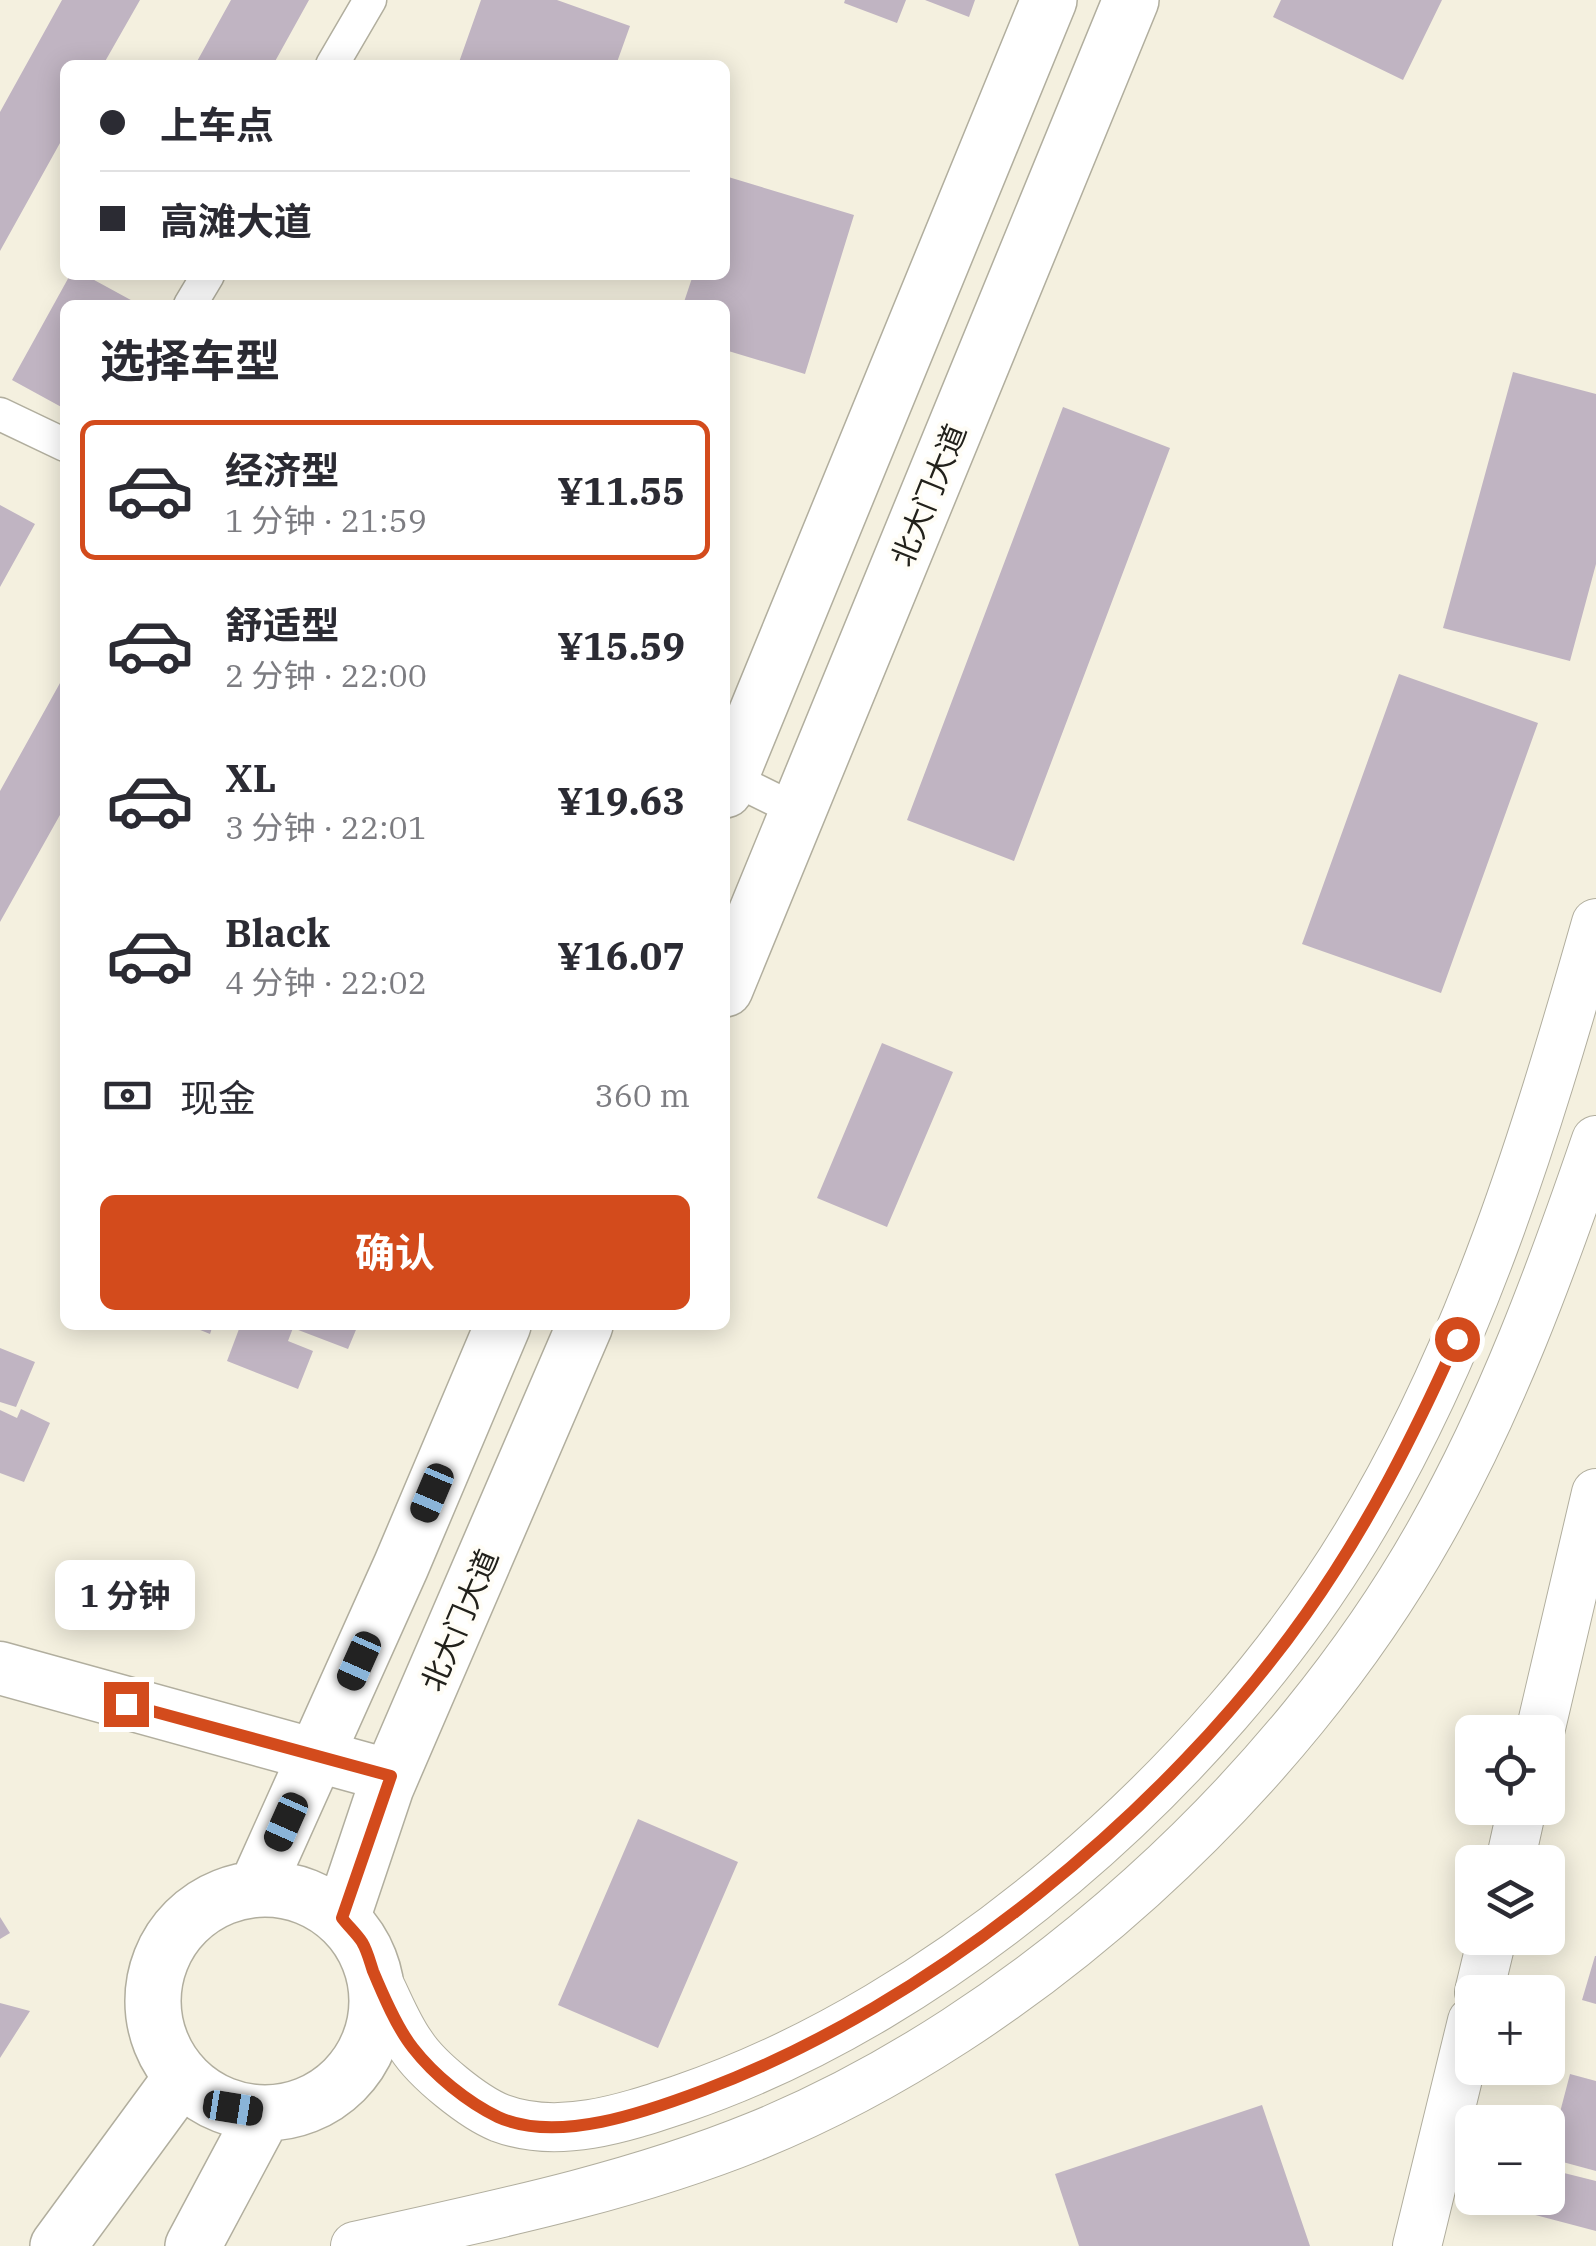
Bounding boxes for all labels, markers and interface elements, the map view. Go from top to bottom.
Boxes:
text: 上车点 [160,100,274,149]
text: 高滩大道 [160,196,312,245]
text: 选择车型 [100,331,280,389]
street label: 北大门大道 [882,418,974,572]
icon: car [105,445,195,535]
text: 经济型 [225,445,339,494]
text: ¥11.55 [557,466,685,515]
text: 1 分钟 · 21:59 [225,499,427,541]
icon: car [105,600,195,690]
text: 舒适型 [225,600,339,649]
text: ¥15.59 [557,621,685,670]
text: 2 分钟 · 22:00 [225,654,427,696]
text: XL [225,753,276,802]
icon: car [105,755,195,845]
text: ¥19.63 [557,776,685,825]
text: 3 分钟 · 22:01 [225,806,427,848]
text: Black [225,908,330,957]
icon: car [105,910,195,1000]
text: ¥16.07 [557,931,685,980]
text: 4 分钟 · 22:02 [225,961,427,1003]
icon: cash [100,1068,155,1123]
text: 现金 [180,1073,256,1122]
text: 360 m [594,1074,690,1116]
button: 确认 [100,1195,690,1310]
route start [1435,1317,1480,1362]
car [406,1460,458,1526]
street label: 北大门大道 [412,1543,506,1697]
callout: 1 分钟 [56,1559,196,1629]
text: 1 分钟 [80,1574,170,1616]
car [333,1627,385,1695]
route end [104,1682,149,1727]
map controls [1455,1715,1565,2215]
button: locate [1455,1715,1565,1825]
car [260,1788,312,1856]
button: layers [1455,1845,1565,1955]
button: + [1455,1975,1565,2085]
car [201,2088,265,2128]
button: − [1455,2105,1565,2215]

